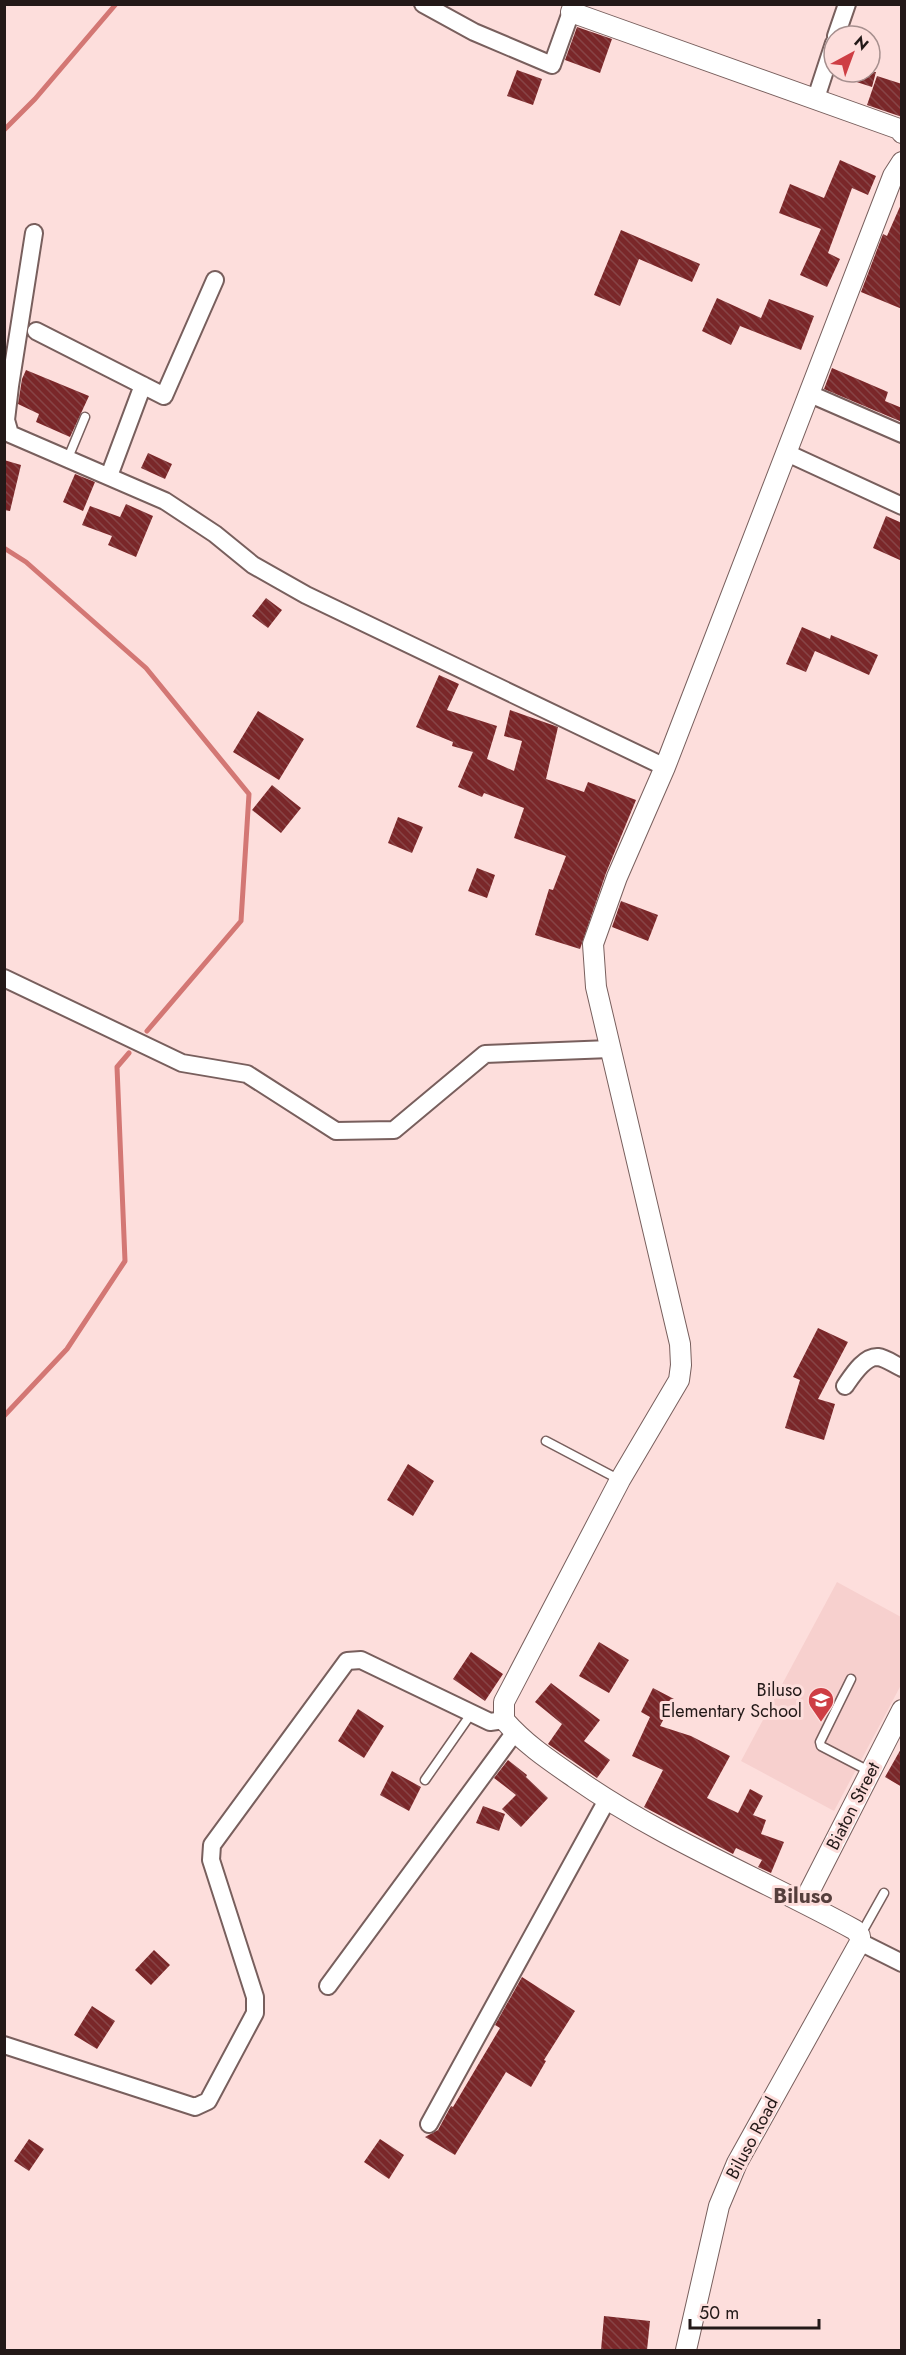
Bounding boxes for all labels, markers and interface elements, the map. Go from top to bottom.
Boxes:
north arrow [822,24,882,84]
text: N [849,30,874,56]
place label: Biluso Elementary School [661,1677,802,1724]
school or university icon: Biluso Elementary School [806,1685,836,1723]
street label: Biaton Street [820,1757,887,1854]
district label: Biluso [773,1881,833,1911]
street label: Biluso Road [719,2092,785,2184]
scale bar [690,2292,819,2330]
text: 50 m [699,2300,739,2326]

